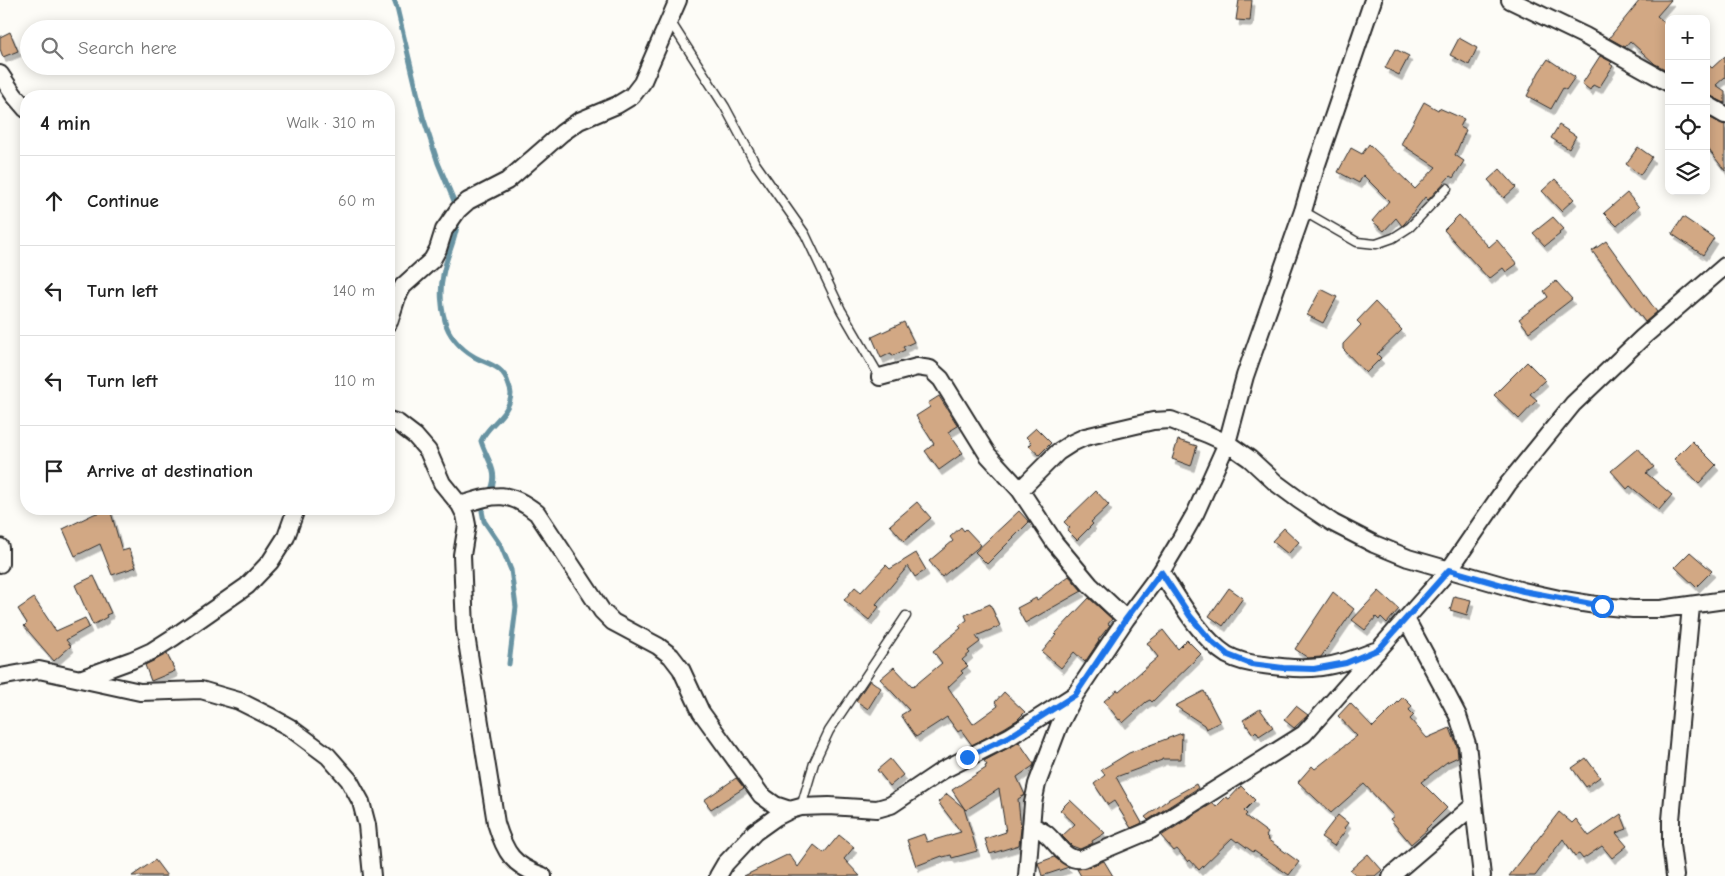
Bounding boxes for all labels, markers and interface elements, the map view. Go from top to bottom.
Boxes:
map controls [1665,15,1710,195]
button: + [1665,15,1710,60]
search box [20,20,395,75]
icon: search [38,34,66,62]
text: Search here [78,37,177,59]
button: − [1665,60,1710,105]
button: locate [1665,105,1710,150]
text: 4 min [40,111,91,135]
text: Walk · 310 m [286,114,375,132]
button: layers [1665,150,1710,195]
icon: ahead [40,187,68,215]
text: Continue [87,190,159,212]
text: 60 m [338,192,375,210]
icon: left [40,277,68,305]
text: Turn left [87,280,158,302]
text: 140 m [333,282,375,300]
icon: left [40,367,68,395]
text: Turn left [87,370,158,392]
text: 110 m [334,372,375,390]
icon: arrive [40,457,68,485]
text: Arrive at destination [87,460,253,482]
route start [1591,595,1614,618]
route end [956,746,979,769]

